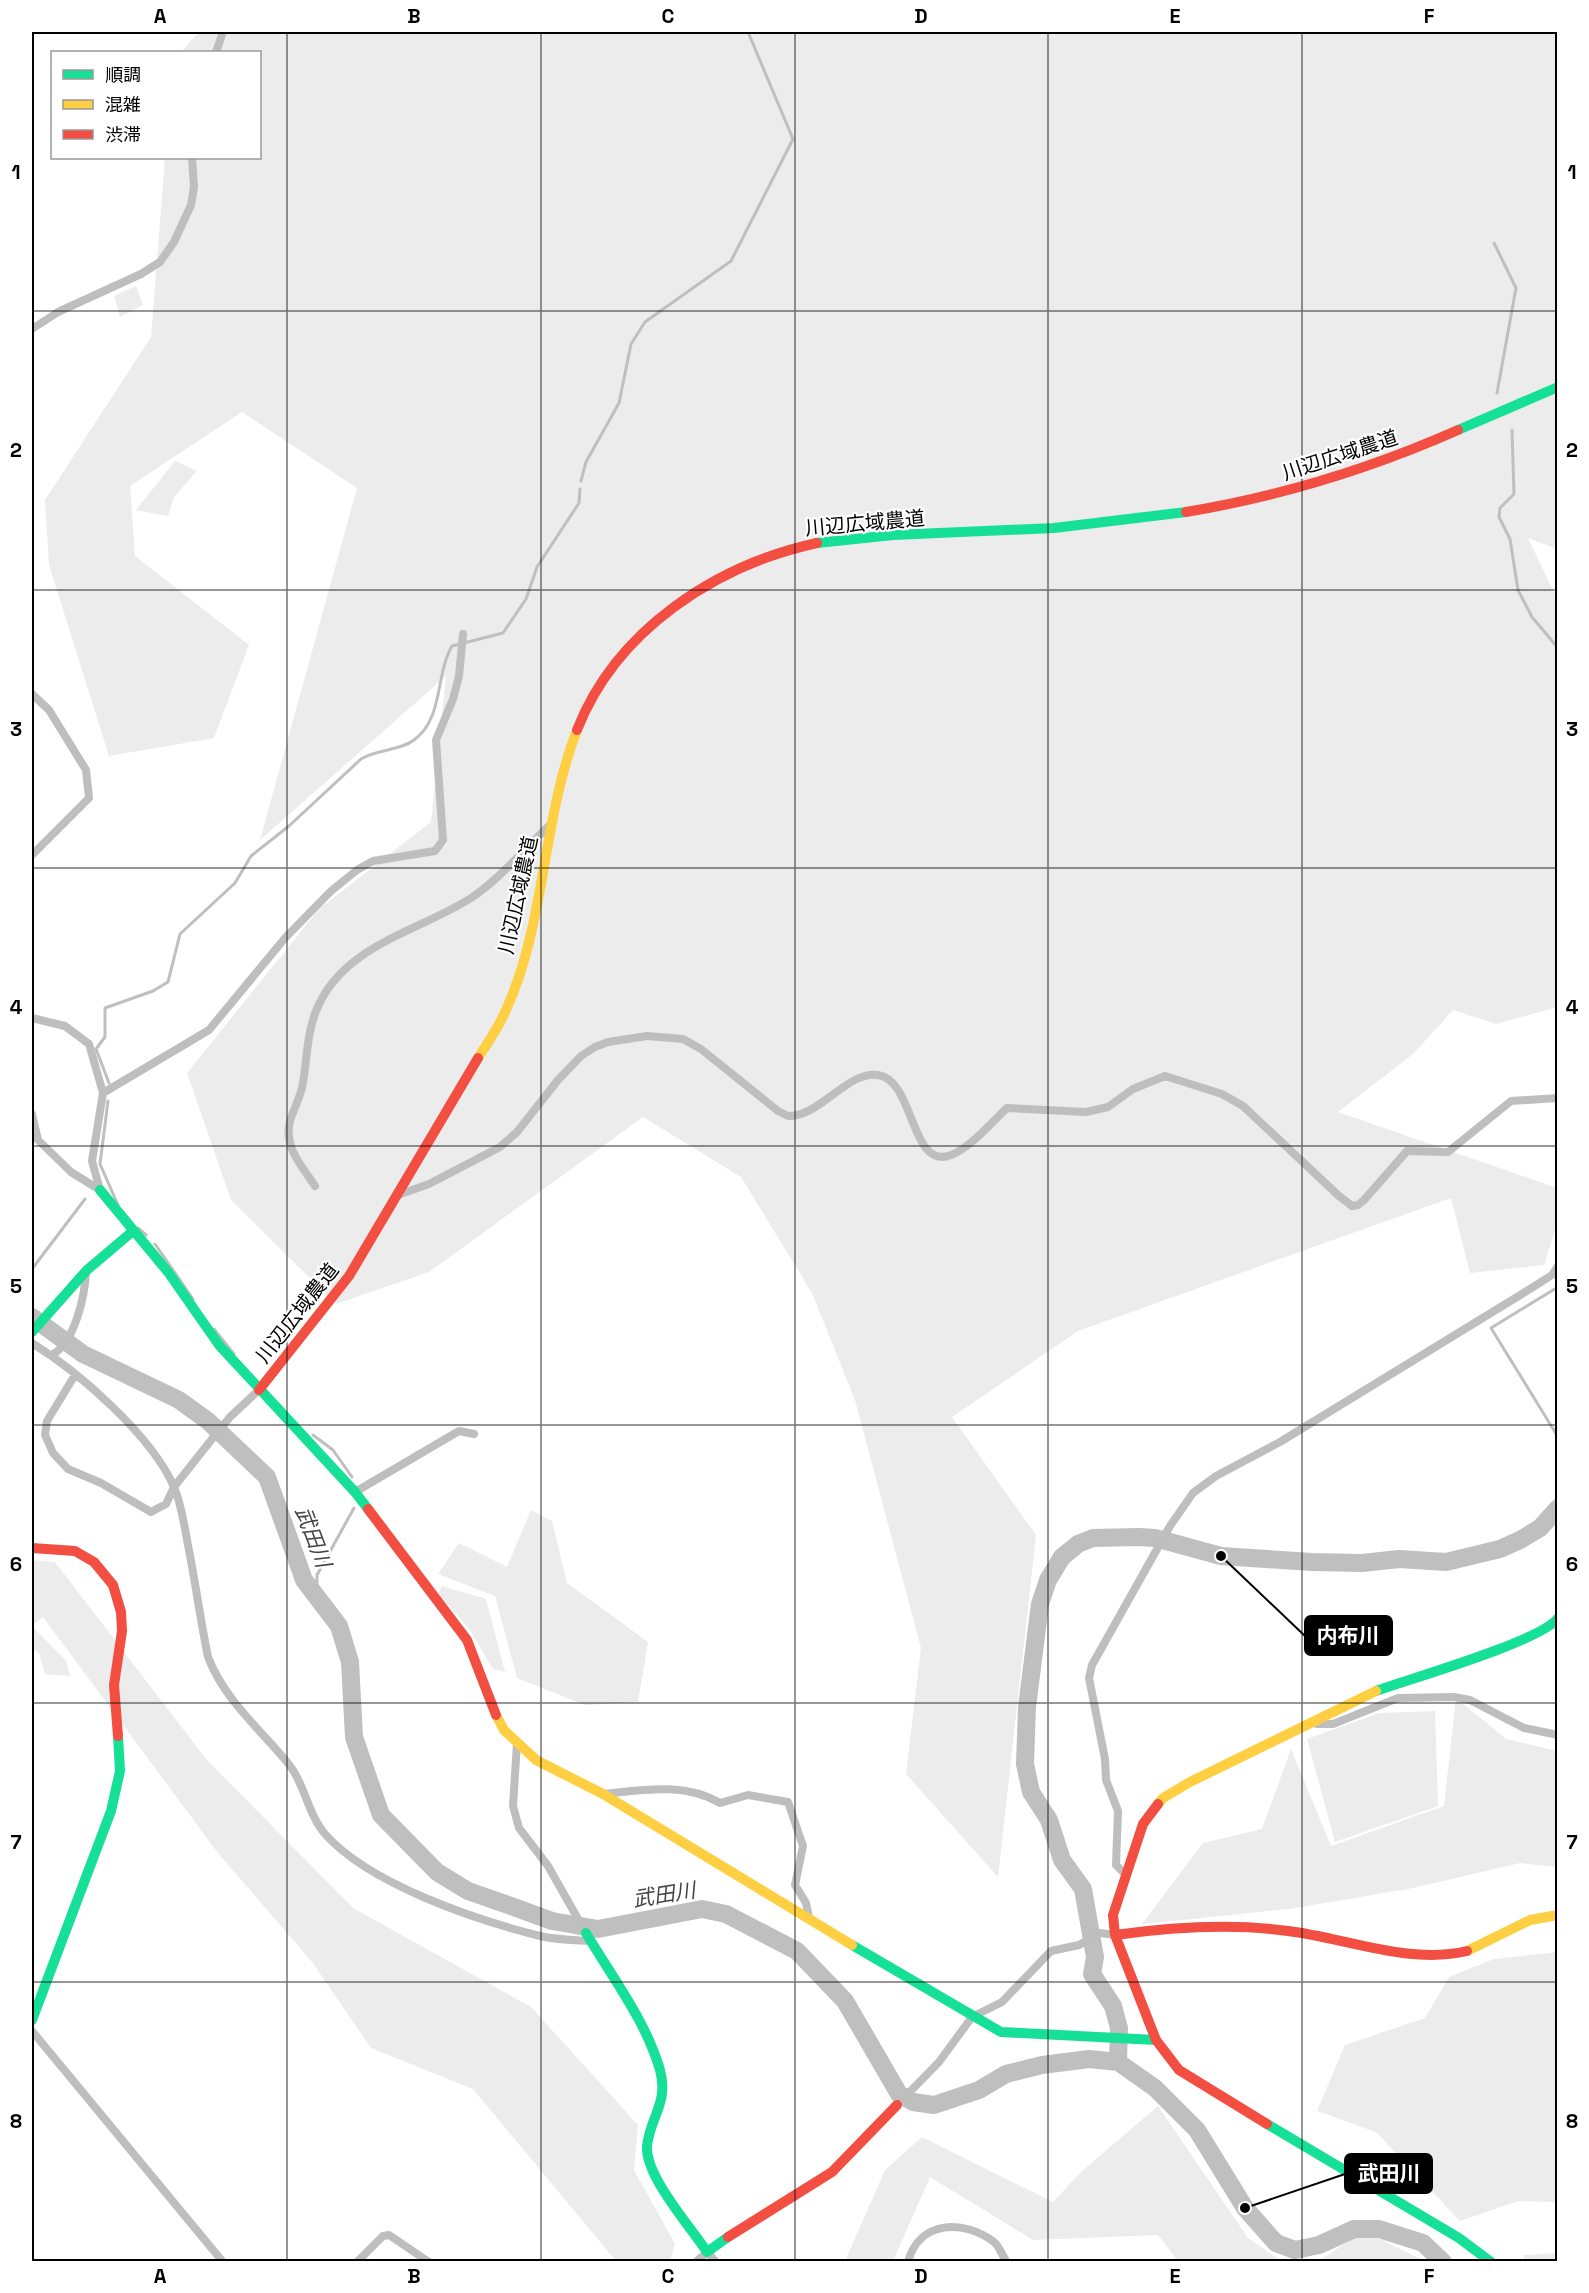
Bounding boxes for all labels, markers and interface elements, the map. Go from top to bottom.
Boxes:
text: A [154,3,167,29]
text: B [407,3,421,29]
text: C [662,3,675,29]
text: D [914,3,928,29]
text: E [1169,3,1181,29]
text: F [1424,3,1435,29]
legend [51,51,261,159]
text: 順調 [105,63,141,86]
text: 混雑 [105,93,141,116]
text: 渋滞 [105,123,141,146]
text: 1 [11,159,21,185]
text: 1 [1567,159,1577,185]
street label: 川辺広域農道 [1279,424,1401,486]
text: 2 [10,437,22,463]
text: 2 [1566,437,1578,463]
street label: 川辺広域農道 [804,505,926,541]
text: 3 [10,716,22,742]
text: 3 [1566,716,1578,742]
street label: 川辺広域農道 [493,834,543,956]
text: 4 [10,994,23,1020]
text: 4 [1566,994,1579,1020]
street label: 川辺広域農道 [250,1258,344,1368]
text: 5 [10,1273,22,1299]
text: 5 [1566,1273,1578,1299]
water label: 武田川 [290,1503,338,1573]
text: 6 [10,1551,22,1577]
text: 6 [1566,1551,1578,1577]
callout: 内布川 [1305,1616,1392,1655]
text: 内布川 [1317,1622,1380,1649]
text: 7 [10,1829,22,1855]
text: 7 [1566,1829,1578,1855]
water label: 武田川 [631,1876,699,1913]
text: 8 [10,2108,22,2134]
text: 8 [1566,2108,1578,2134]
callout: 武田川 [1345,2154,1432,2193]
text: 武田川 [1358,2160,1421,2187]
text: A [154,2263,167,2289]
text: B [407,2263,421,2289]
text: C [662,2263,675,2289]
text: D [914,2263,928,2289]
text: E [1169,2263,1181,2289]
text: F [1424,2263,1435,2289]

